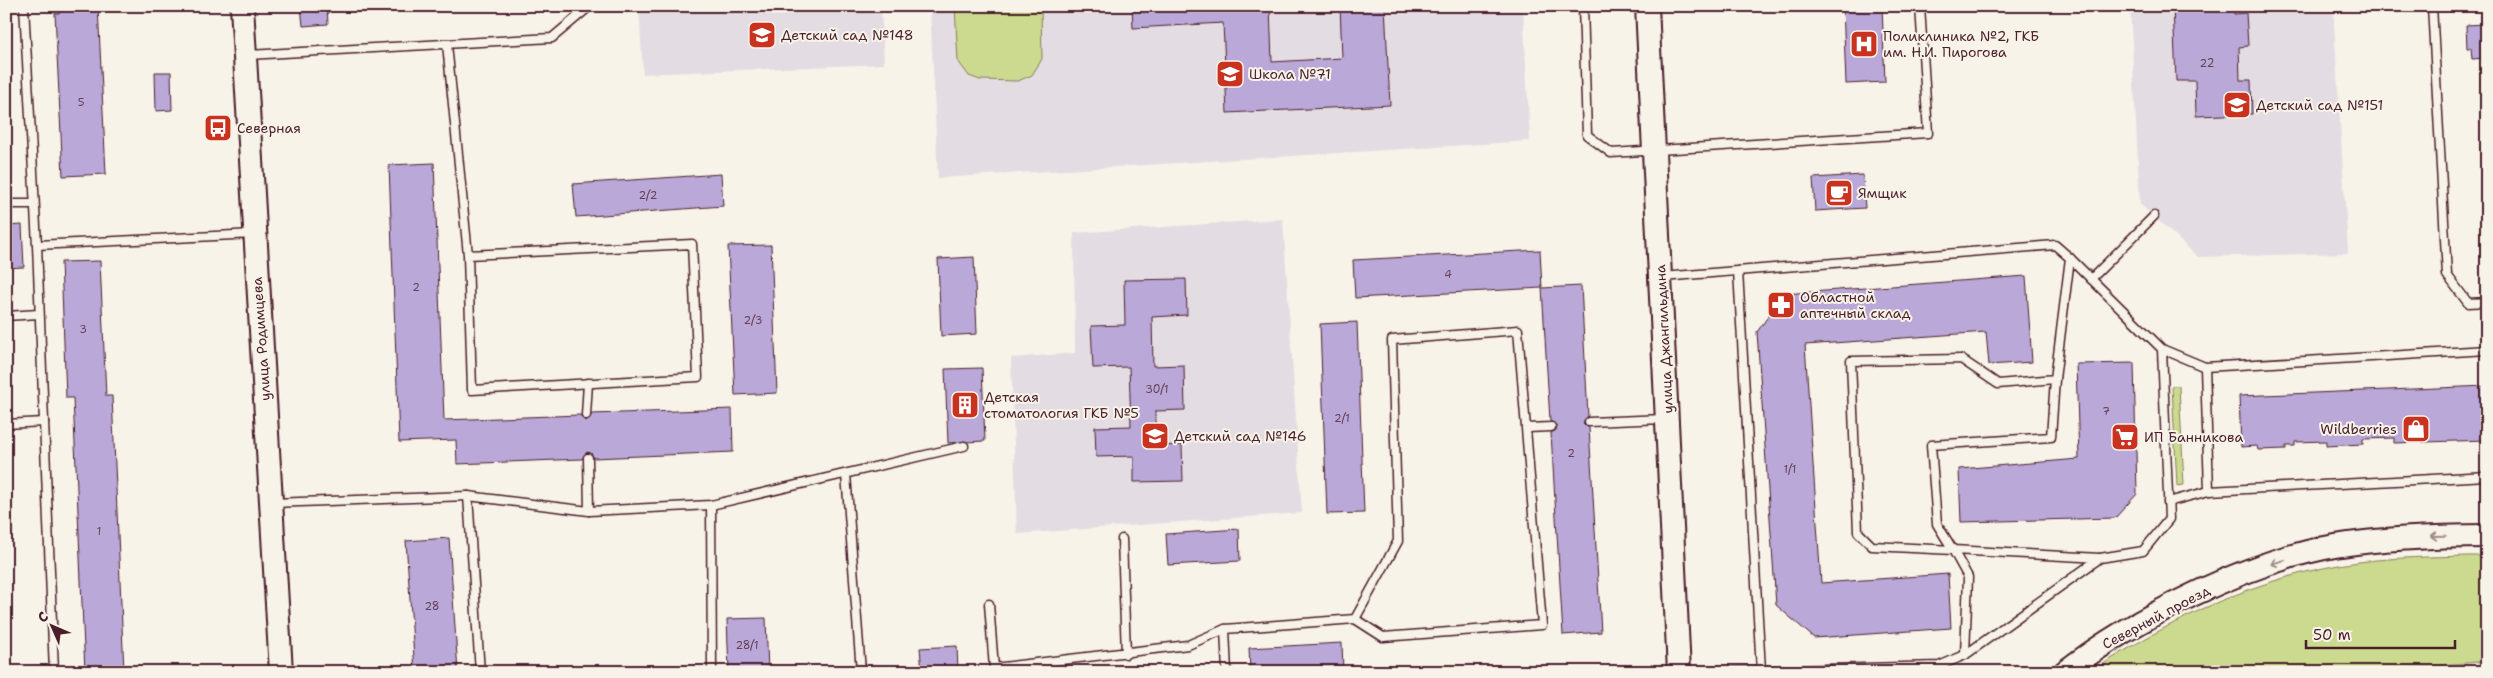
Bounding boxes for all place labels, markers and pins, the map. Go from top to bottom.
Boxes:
school or university icon: Детский сад №148 [747,20,777,50]
place label: Детский сад №148 [781,26,913,44]
place label: Поликлиника №2, ГКБ им. Н.И. Пирогова [1883,27,2039,61]
hospital icon: Поликлиника №2, ГКБ им. Н.И. Пирогова [1849,29,1879,59]
school or university icon: Школа №71 [1215,59,1245,89]
place label: Школа №71 [1249,65,1331,83]
school or university icon: Детский сад №151 [2222,90,2252,120]
place label: Детский сад №151 [2256,96,2383,114]
bus stop icon: Северная [203,113,233,143]
place label: Северная [237,119,301,137]
cafe icon: Ямщик [1824,178,1854,208]
place label: Ямщик [1858,184,1907,202]
place label: Областной аптечный склад [1800,288,1911,322]
pharmacy icon: Областной аптечный склад [1766,290,1796,320]
place label: Детская стоматология ГКБ №5 [984,388,1139,422]
building icon: Детская стоматология ГКБ №5 [950,390,980,420]
shop icon: Wildberries [2401,414,2431,444]
place label: Wildberries [2320,420,2397,438]
school or university icon: Детский сад №146 [1140,421,1170,451]
supermarket icon: ИП Банникова [2110,422,2140,452]
place label: Детский сад №146 [1174,427,1307,445]
place label: ИП Банникова [2144,428,2243,446]

